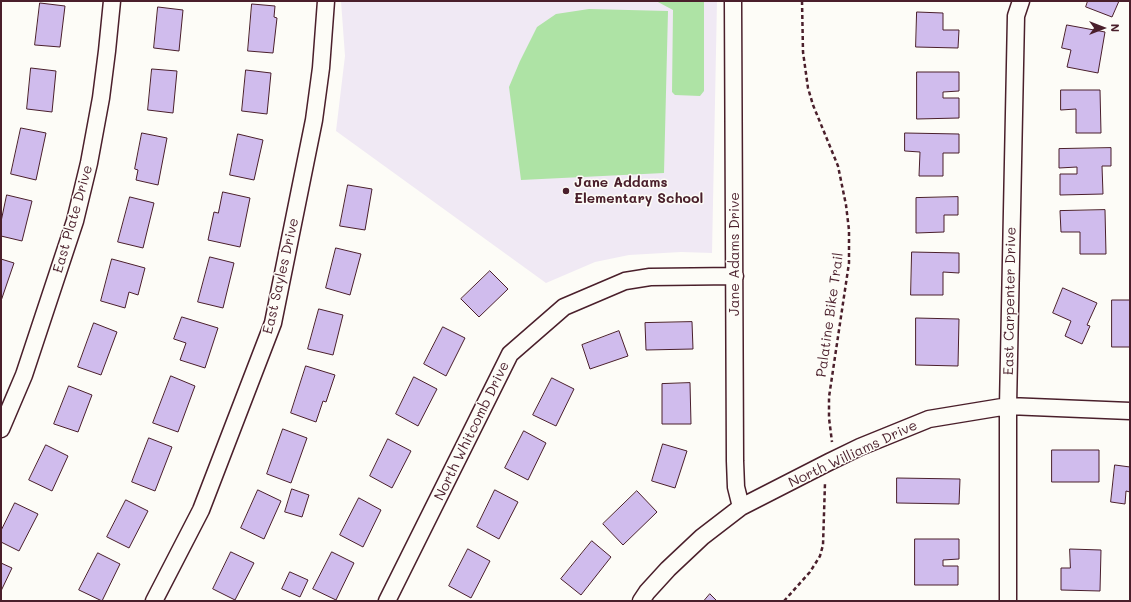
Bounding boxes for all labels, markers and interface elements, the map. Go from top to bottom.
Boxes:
north arrow [1083,8,1123,48]
text: N [1108,24,1123,32]
street label: East Plate Drive [50,163,96,275]
place label: Jane Addams Elementary School [574,175,703,208]
marker: Jane Addams Elementary School [561,186,571,196]
street label: Jane Adams Drive [727,192,743,316]
street label: East Sayles Drive [259,216,303,336]
street label: East Carpenter Drive [1000,227,1020,375]
street label: Palatine Bike Trail [813,252,847,378]
street label: North Whitcomb Drive [431,359,513,503]
street label: North Williams Drive [786,417,920,491]

